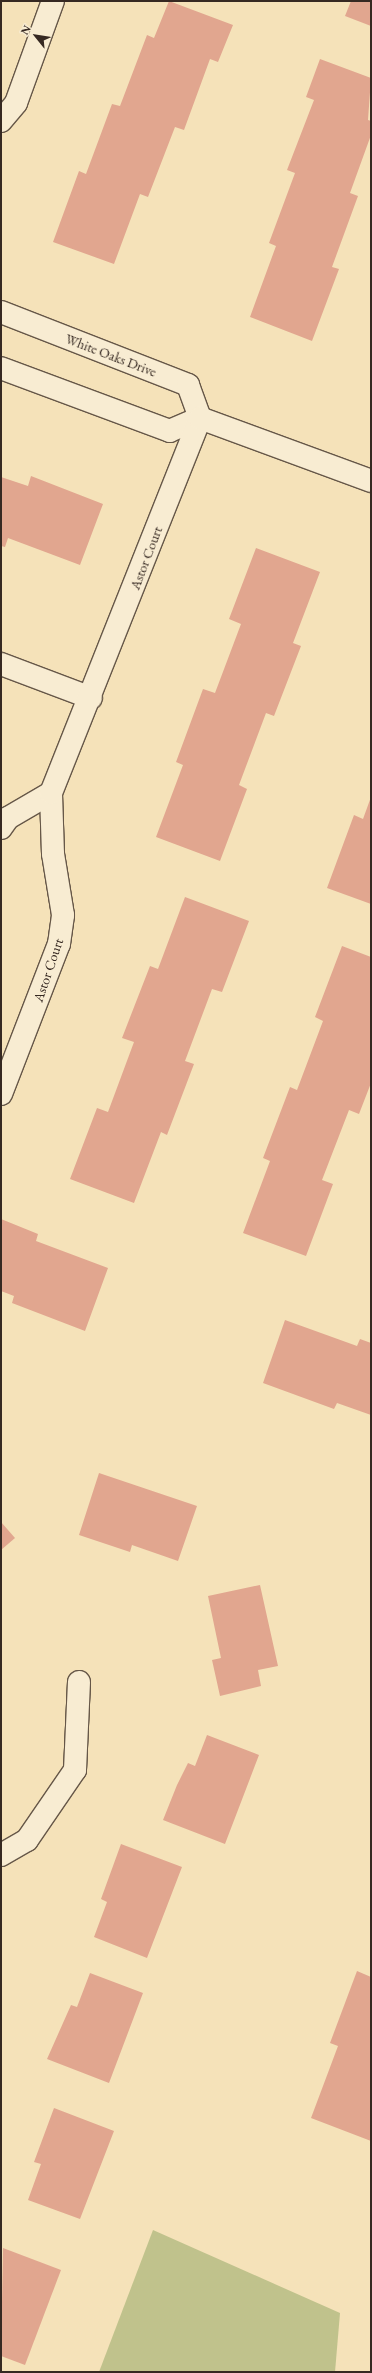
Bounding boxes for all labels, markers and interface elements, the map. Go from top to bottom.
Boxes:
north arrow [16,16,56,56]
text: N [17,23,34,37]
street label: White Oaks Drive [63,330,159,380]
street label: Astor Court [126,524,166,592]
street label: Astor Court [29,936,67,1004]

